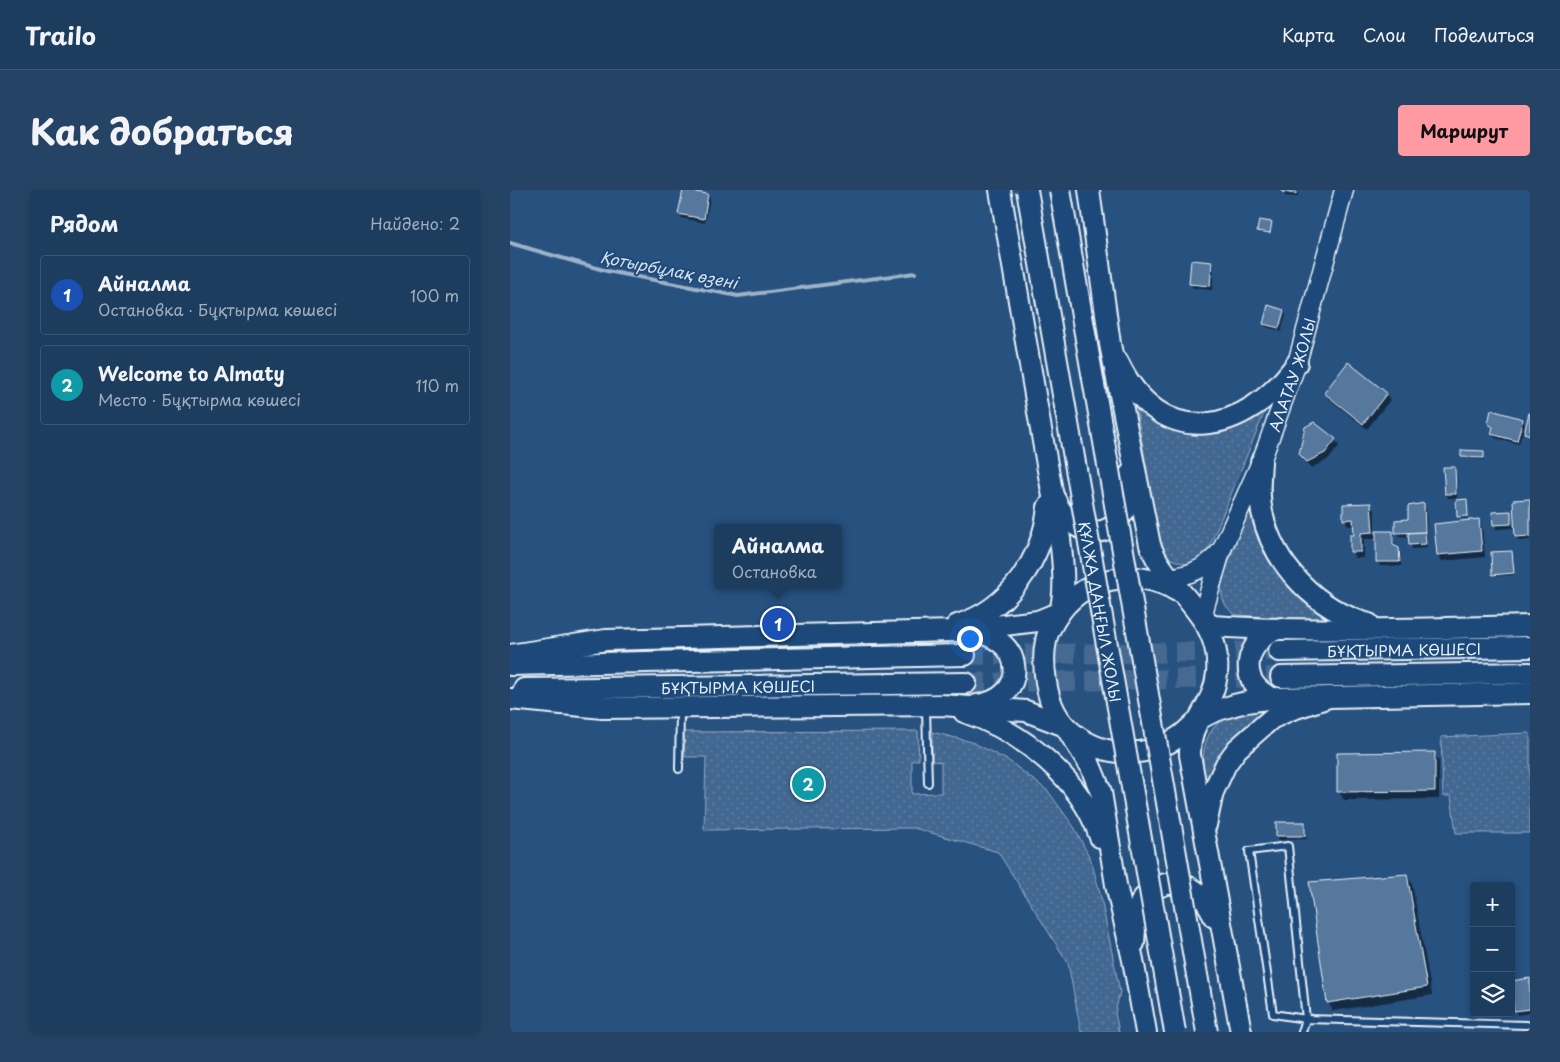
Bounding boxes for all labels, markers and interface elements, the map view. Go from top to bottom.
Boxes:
text: Trailo [25,17,96,53]
text: Карта [1282,21,1335,48]
text: Слои [1363,21,1406,48]
text: Поделиться [1434,21,1535,48]
text: Как добраться [30,104,294,157]
button: Маршрут [1398,105,1530,156]
text: Рядом [50,207,118,239]
text: Найдено: 2 [370,211,460,235]
water label: Қотырбұлақ өзені [598,244,742,295]
text: Айналма [98,269,191,297]
text: 1 [63,283,71,307]
text: 100 m [410,283,459,307]
text: Остановка · Бұқтырма көшесі [98,297,337,321]
street label: АЛАТАУ ЖОЛЫ [1262,315,1320,434]
text: Welcome to Almaty [98,359,285,387]
text: 2 [61,373,73,397]
text: 110 m [416,373,459,397]
text: Место · Бұқтырма көшесі [98,387,301,411]
street label: ҚҰЛЖА ДАҢҒЫЛ ЖОЛЫ [1074,519,1128,704]
popup [714,524,842,589]
text: Айналма [732,531,824,559]
text: Остановка [732,559,817,583]
pin: 1 [762,605,794,643]
your location [957,626,983,652]
street label: БҰҚТЫРМА КӨШЕСІ [1327,636,1481,662]
street label: БҰҚТЫРМА КӨШЕСІ [661,674,815,699]
pin: 2 [792,765,824,803]
map controls [1470,882,1515,1017]
button: + [1470,882,1515,927]
button: − [1470,927,1515,972]
button: layers [1470,972,1515,1017]

